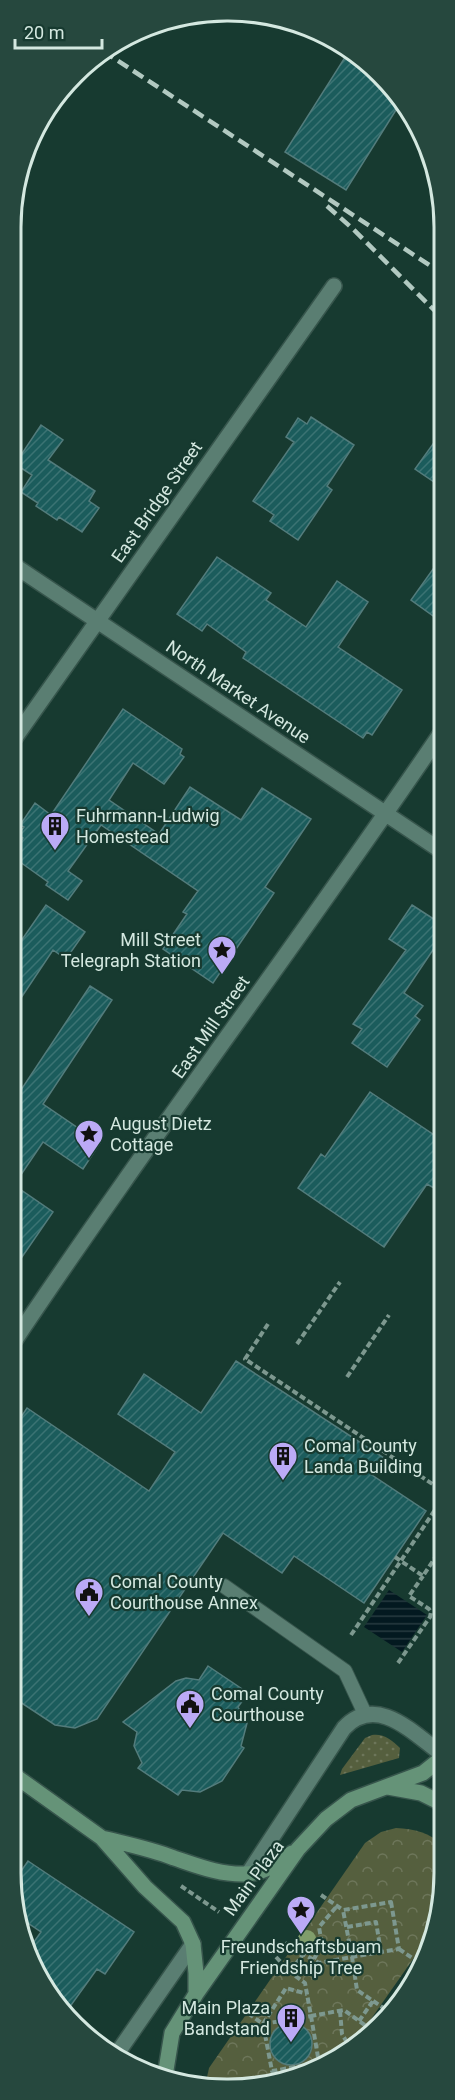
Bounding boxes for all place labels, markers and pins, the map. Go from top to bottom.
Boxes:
place label: Fuhrmann-Ludwig Homestead [76,805,220,847]
building icon: Fuhrmann-Ludwig Homestead [39,810,71,852]
place label: Mill Street Telegraph Station [61,929,201,971]
place icon: Mill Street Telegraph Station [206,934,238,976]
place label: August Dietz Cottage [110,1113,212,1155]
place icon: August Dietz Cottage [73,1118,105,1160]
place label: Comal County Landa Building [304,1435,422,1477]
building icon: Comal County Landa Building [267,1440,299,1482]
place label: Comal County Courthouse Annex [110,1571,258,1613]
public building icon: Comal County Courthouse Annex [73,1576,105,1618]
place label: Comal County Courthouse [211,1683,324,1725]
public building icon: Comal County Courthouse [174,1688,206,1730]
place icon: Freundschaftsbuam Friendship Tree [285,1894,317,1936]
place label: Freundschaftsbuam Friendship Tree [221,1936,381,1978]
place label: Main Plaza Bandstand [181,1997,270,2039]
building icon: Main Plaza Bandstand [275,2002,307,2044]

